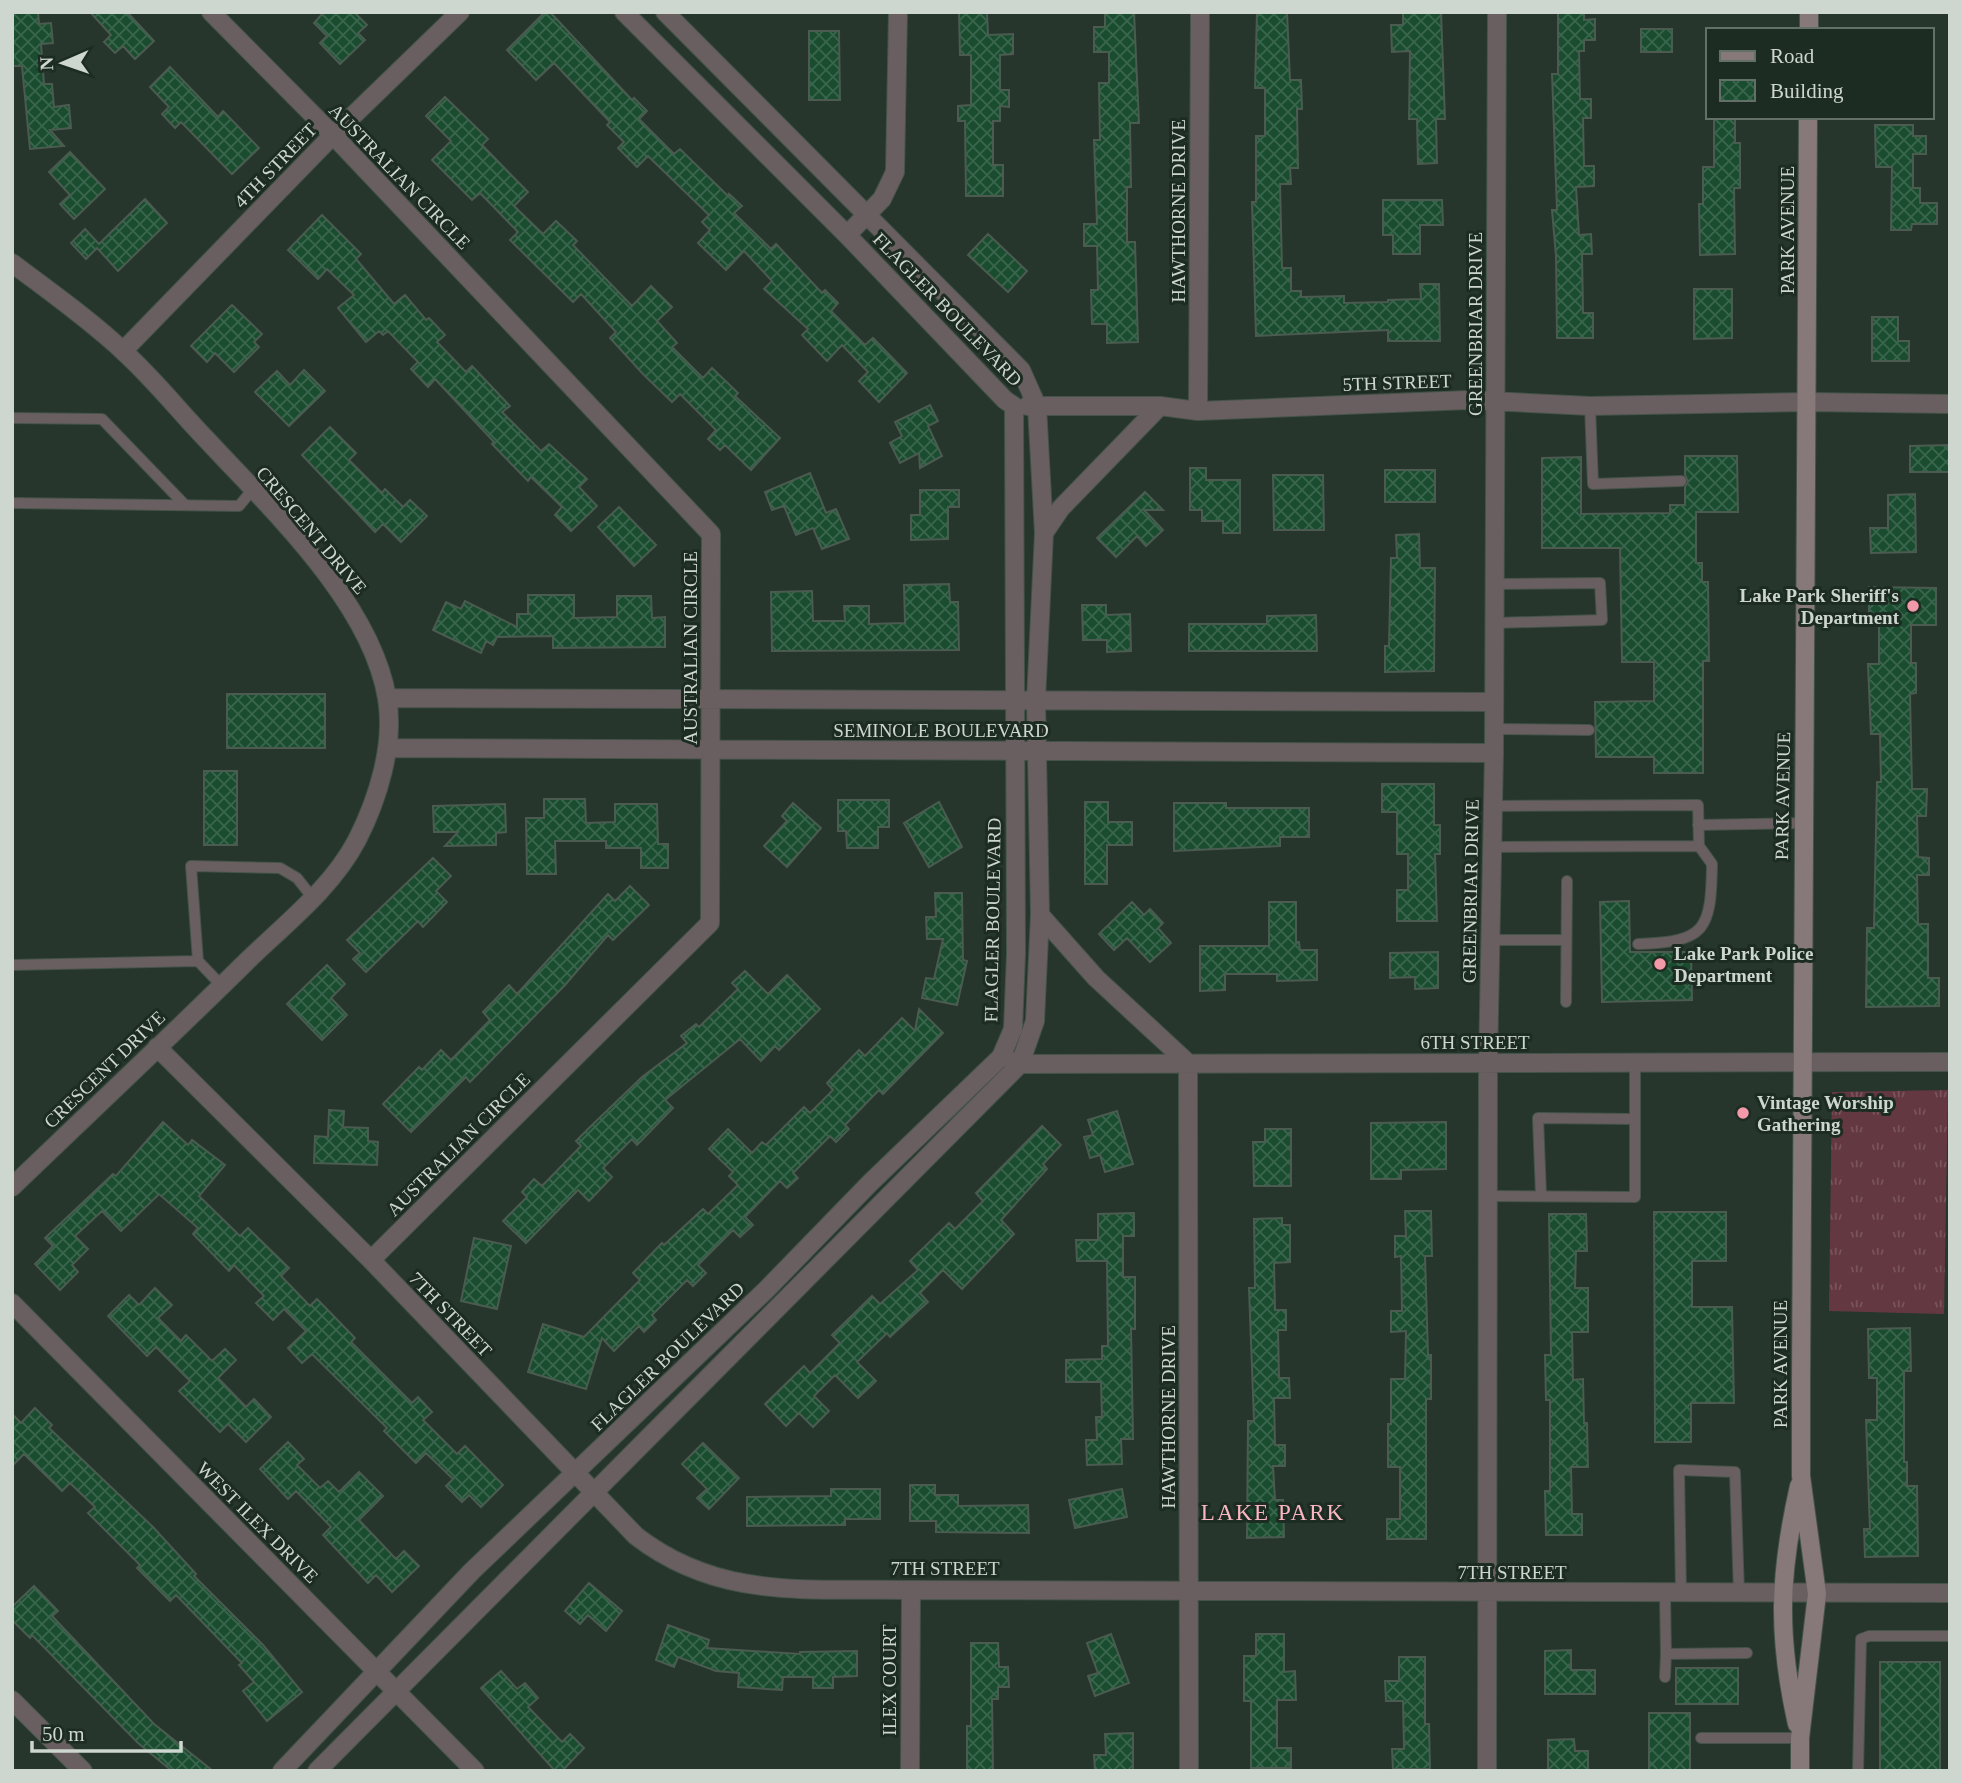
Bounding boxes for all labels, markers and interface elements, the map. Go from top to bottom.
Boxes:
north arrow [28,28,98,98]
legend [1706,28,1934,119]
text: Road [1770,44,1815,68]
text: N [36,56,57,71]
text: Building [1770,79,1844,103]
street label: AUSTRALIAN CIRCLE [325,99,474,253]
street label: 4TH STREET [230,118,321,212]
street label: HAWTHORNE DRIVE [1168,119,1189,303]
street label: PARK AVENUE [1777,166,1798,294]
street label: FLAGLER BOULEVARD [869,228,1026,390]
street label: GREENBRIAR DRIVE [1465,232,1486,416]
street label: 5TH STREET [1342,370,1452,395]
street label: CRESCENT DRIVE [252,462,371,598]
street label: AUSTRALIAN CIRCLE [680,551,701,745]
place label: Lake Park Sheriff's Department [1740,585,1900,628]
marker: Lake Park Sheriff's Department [1905,598,1921,614]
street label: SEMINOLE BOULEVARD [833,720,1049,741]
street label: PARK AVENUE [1771,732,1794,860]
street label: GREENBRIAR DRIVE [1458,799,1483,983]
street label: FLAGLER BOULEVARD [980,817,1005,1023]
place label: Lake Park Police Department [1674,943,1813,986]
marker: Lake Park Police Department [1652,956,1668,972]
street label: CRESCENT DRIVE [40,1006,169,1132]
street label: 6TH STREET [1420,1032,1530,1053]
street label: AUSTRALIAN CIRCLE [382,1068,534,1220]
place label: Vintage Worship Gathering [1757,1092,1894,1135]
marker: Vintage Worship Gathering [1735,1105,1751,1121]
street label: 7TH STREET [405,1268,496,1361]
street label: FLAGLER BOULEVARD [586,1278,748,1435]
street label: PARK AVENUE [1770,1300,1791,1428]
street label: HAWTHORNE DRIVE [1158,1325,1179,1509]
street label: WEST ILEX DRIVE [193,1458,322,1587]
district label: LAKE PARK [1201,1500,1345,1525]
street label: 7TH STREET [890,1558,1000,1579]
street label: 7TH STREET [1457,1562,1567,1583]
street label: ILEX COURT [879,1624,900,1736]
scale bar [32,1710,180,1754]
text: 50 m [42,1722,85,1746]

